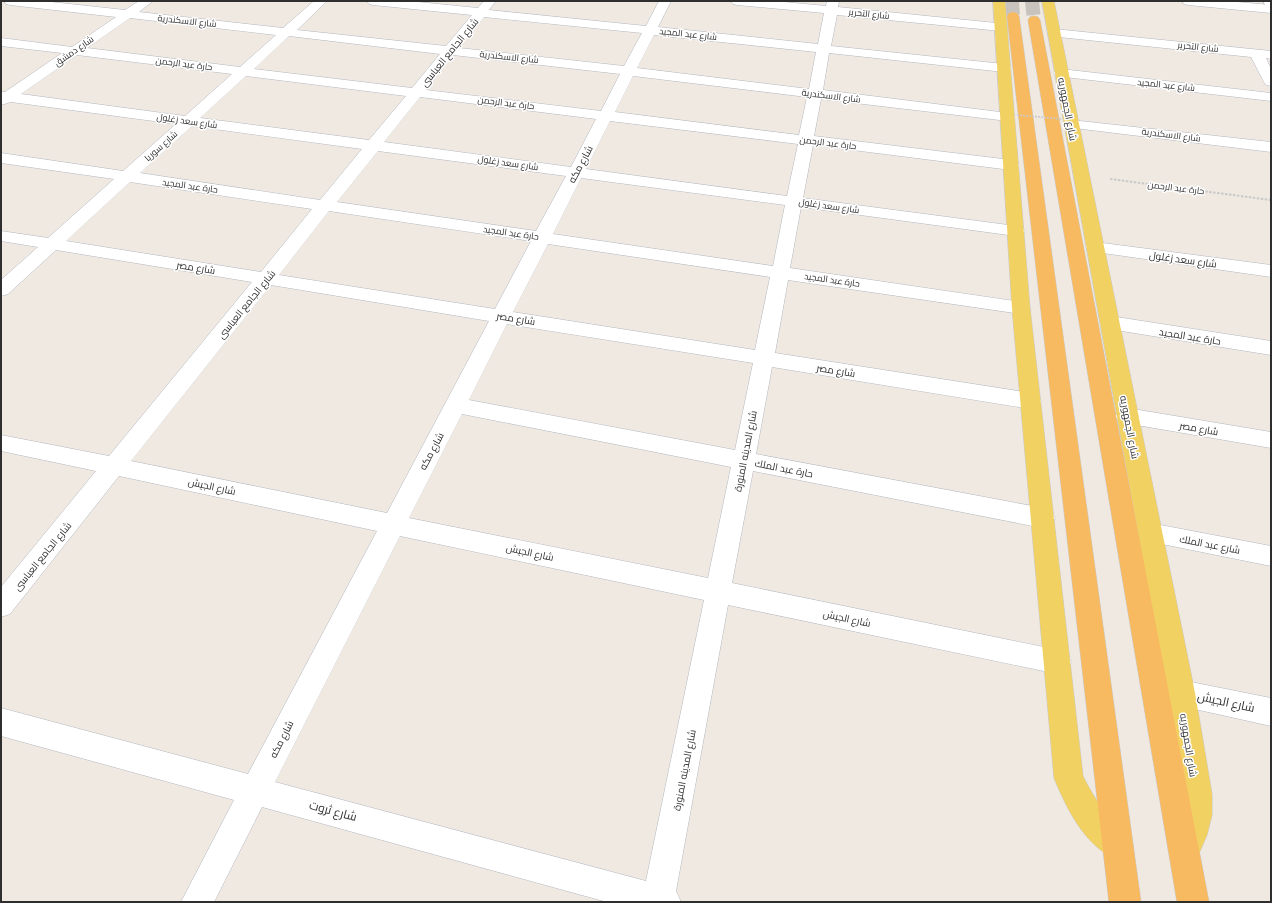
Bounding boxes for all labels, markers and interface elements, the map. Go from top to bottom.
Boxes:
street label: شارع التحرير [847,7,890,22]
street label: شارع الاسكندرية [157,13,217,30]
street label: شارع الجامع العباسى [418,16,481,89]
street label: شارع عبد المجيد [658,26,717,43]
street label: شارع دمشق [53,34,96,69]
street label: شارع التحرير [1176,40,1219,55]
street label: شارع الاسكندرية [479,49,539,66]
street label: حارة عبد الرحمن [155,56,213,72]
street label: شارع الجمهوريه [1055,77,1079,142]
street label: شارع عبد المجيد [1136,77,1195,94]
street label: شارع الاسكندرية [801,87,861,106]
street label: حارة عبد الرحمن [477,95,535,111]
street label: شارع سعد زغلول [156,112,218,131]
street label: شارع الاسكندرية [1141,126,1201,145]
street label: شارع سوريا [143,129,180,164]
street label: حارة عبد الرحمن [799,135,857,151]
street label: شارع مكه [566,144,596,185]
street label: شارع سعد زغلول [477,154,539,173]
street label: حارة عبد المجيد [162,177,218,195]
street label: حارة عبد الرحمن [1147,180,1205,196]
street label: شارع سعد زغلول [798,197,860,216]
street label: حارة عبد المجيد [483,224,539,242]
street label: شارع سعد زغلول [1148,249,1217,271]
street label: شارع مصر [175,259,216,277]
street label: شارع الجامع العباسى [215,268,278,341]
street label: حارة عبد المجيد [804,271,860,289]
street label: شارع مصر [495,310,536,328]
street label: حارة عبد المجيد [1158,326,1222,347]
street label: شارع مصر [815,362,856,380]
street label: شارع الجمهوريه [1117,395,1141,460]
street label: شارع المدينه المنورة [732,410,760,493]
street label: شارع مصر [1177,419,1219,438]
street label: شارع مكه [417,431,447,472]
street label: حارة عبد الملك [754,457,814,480]
street label: شارع الجيش [187,476,237,498]
street label: شارع الجامع العباسى [11,520,74,593]
street label: شارع عبد الملك [1178,533,1241,557]
street label: شارع الجيش [505,542,555,564]
street label: شارع الجيش [822,608,872,630]
street label: شارع الجيش [1196,689,1256,716]
street label: شارع الجمهوريه [1177,713,1199,778]
street label: شارع مكه [267,719,296,760]
street label: شارع المدينه المنورة [671,729,699,812]
street label: شارع ثروت [307,798,358,825]

